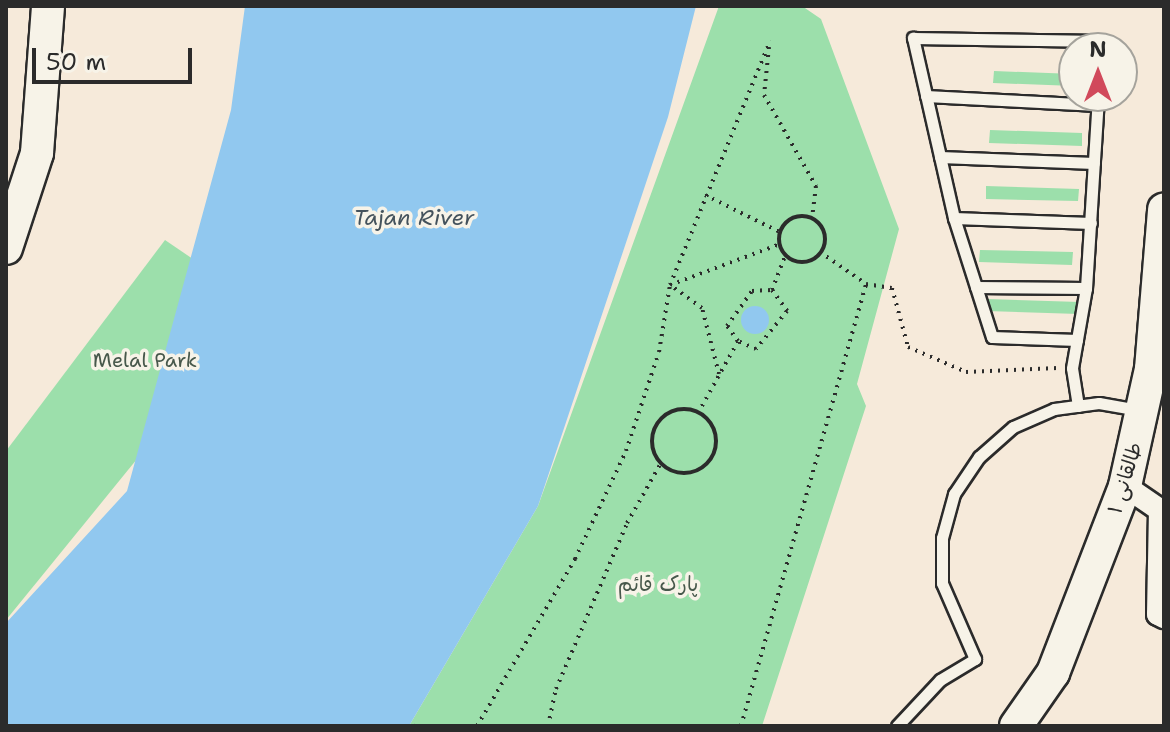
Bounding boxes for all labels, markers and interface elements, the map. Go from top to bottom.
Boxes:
scale bar [36,32,196,82]
north arrow [1058,32,1138,112]
text: N [1089,35,1107,64]
text: 50 m [46,46,106,78]
water label: Tajan River [354,205,474,231]
park label: Melal Park [93,348,197,372]
street label: طالقانی ۱ [1103,439,1147,517]
park label: پارک قائم [618,572,698,596]

